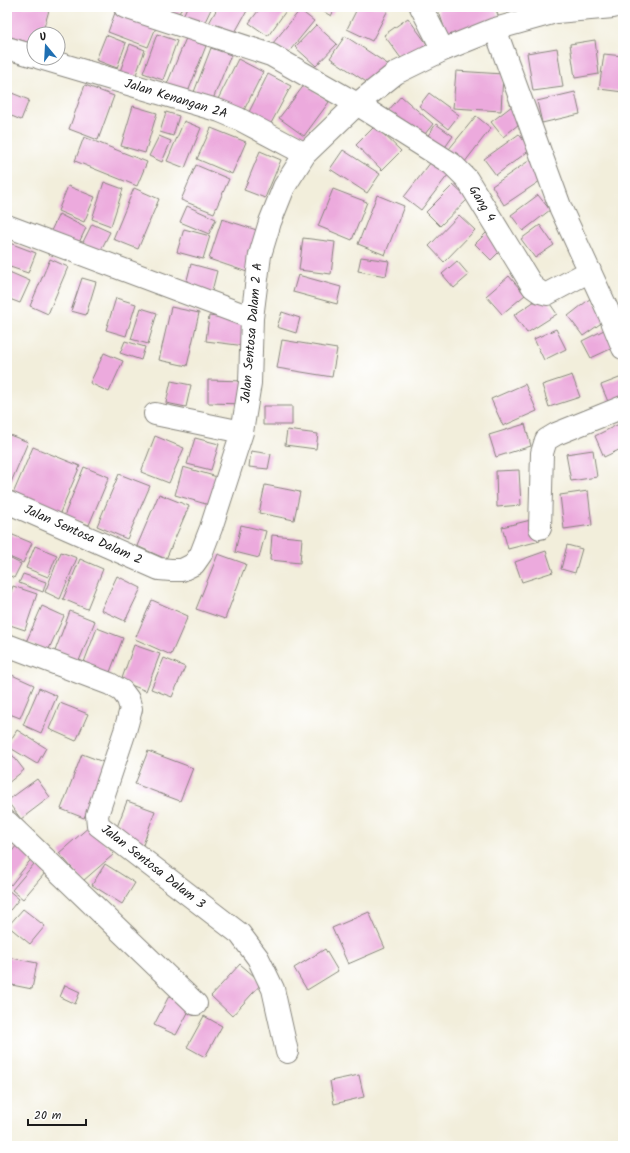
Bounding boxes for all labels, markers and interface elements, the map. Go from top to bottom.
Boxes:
north arrow [26,26,66,66]
text: U [37,28,50,47]
street label: Jalan Kenangan 2A [122,73,230,125]
street label: Gang 4 [463,182,501,226]
street label: Jalan Sentosa Dalam 2 A [235,262,269,404]
street label: Jalan Sentosa Dalam 2 [20,499,146,571]
street label: Jalan Sentosa Dalam 3 [96,819,210,915]
scale bar [28,1101,86,1127]
text: 20 m [34,1106,62,1125]

